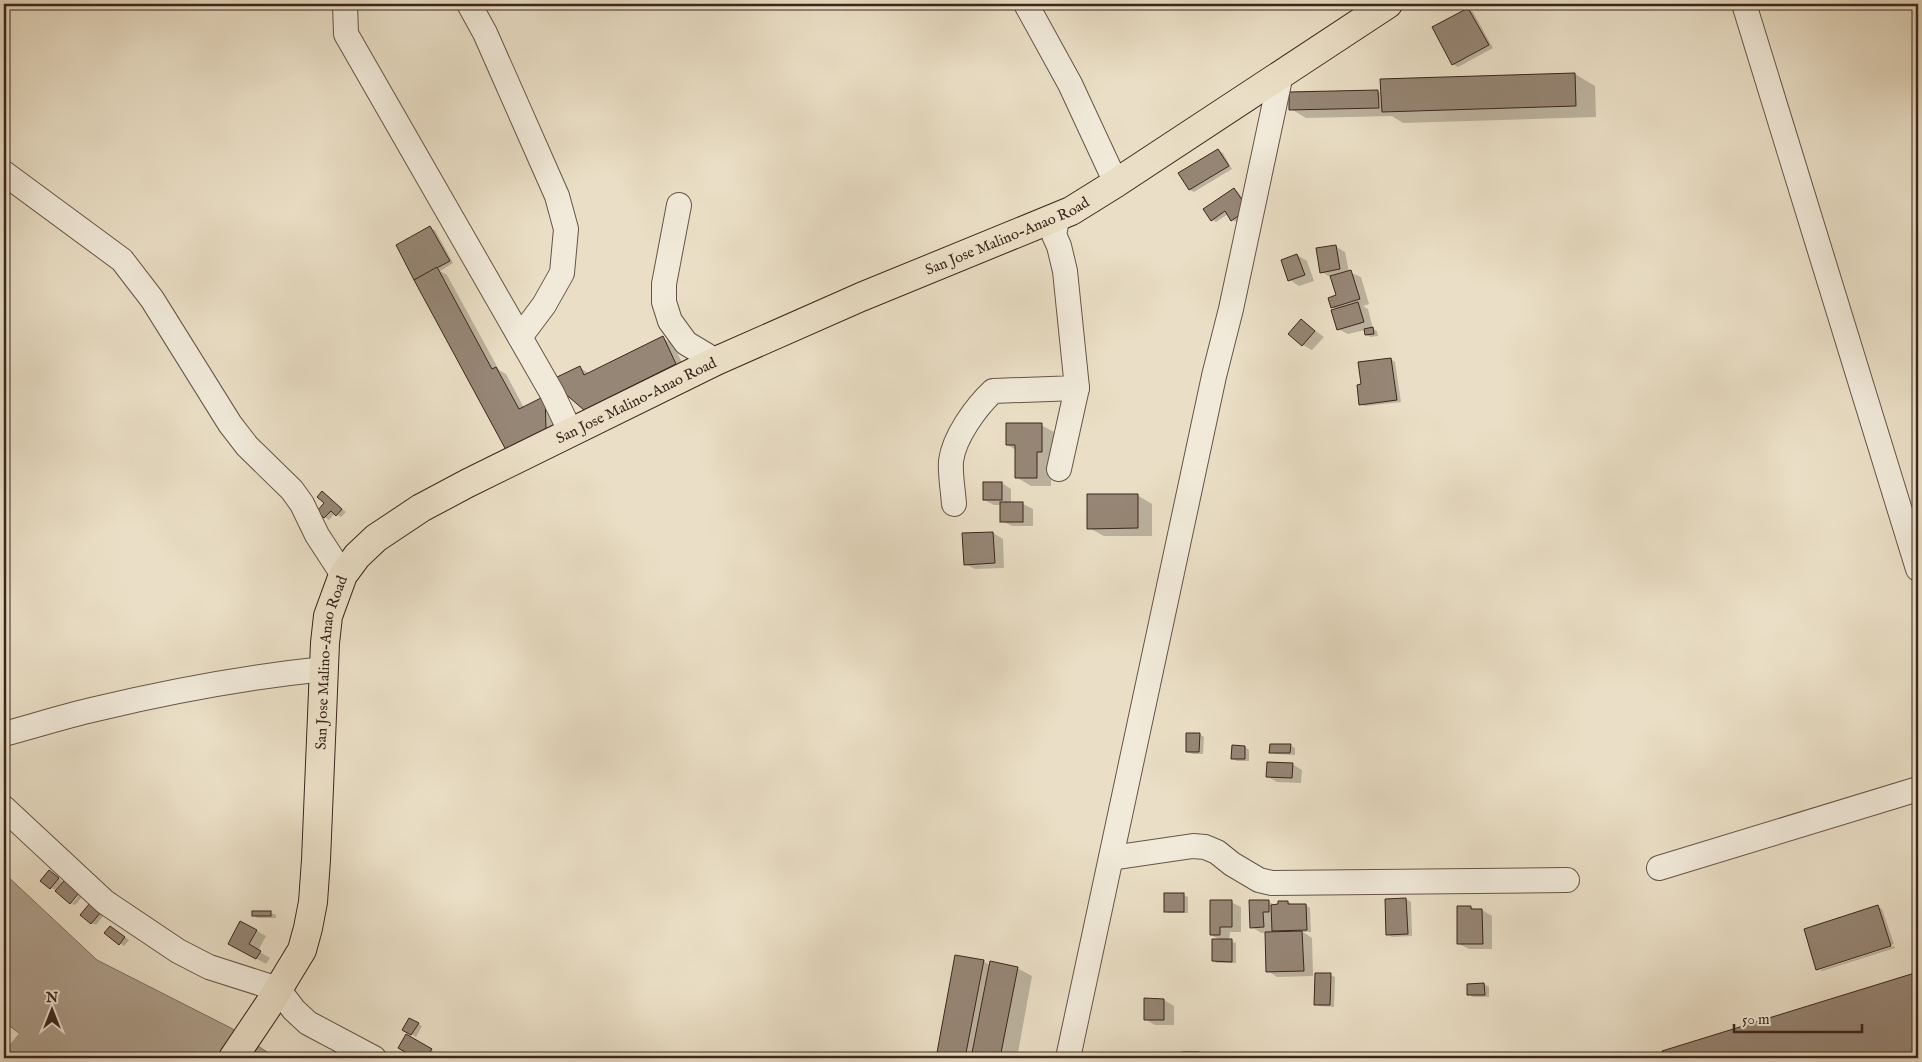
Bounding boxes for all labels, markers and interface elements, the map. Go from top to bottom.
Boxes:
street label: San Jose Malino-Anao Road [922,192,1094,279]
street label: San Jose Malino-Anao Road [553,352,720,448]
street label: San Jose Malino-Anao Road [311,572,352,750]
north arrow [28,984,78,1034]
text: N [45,989,58,1007]
scale bar [1734,1002,1862,1034]
text: 50 m [1742,1010,1770,1029]

